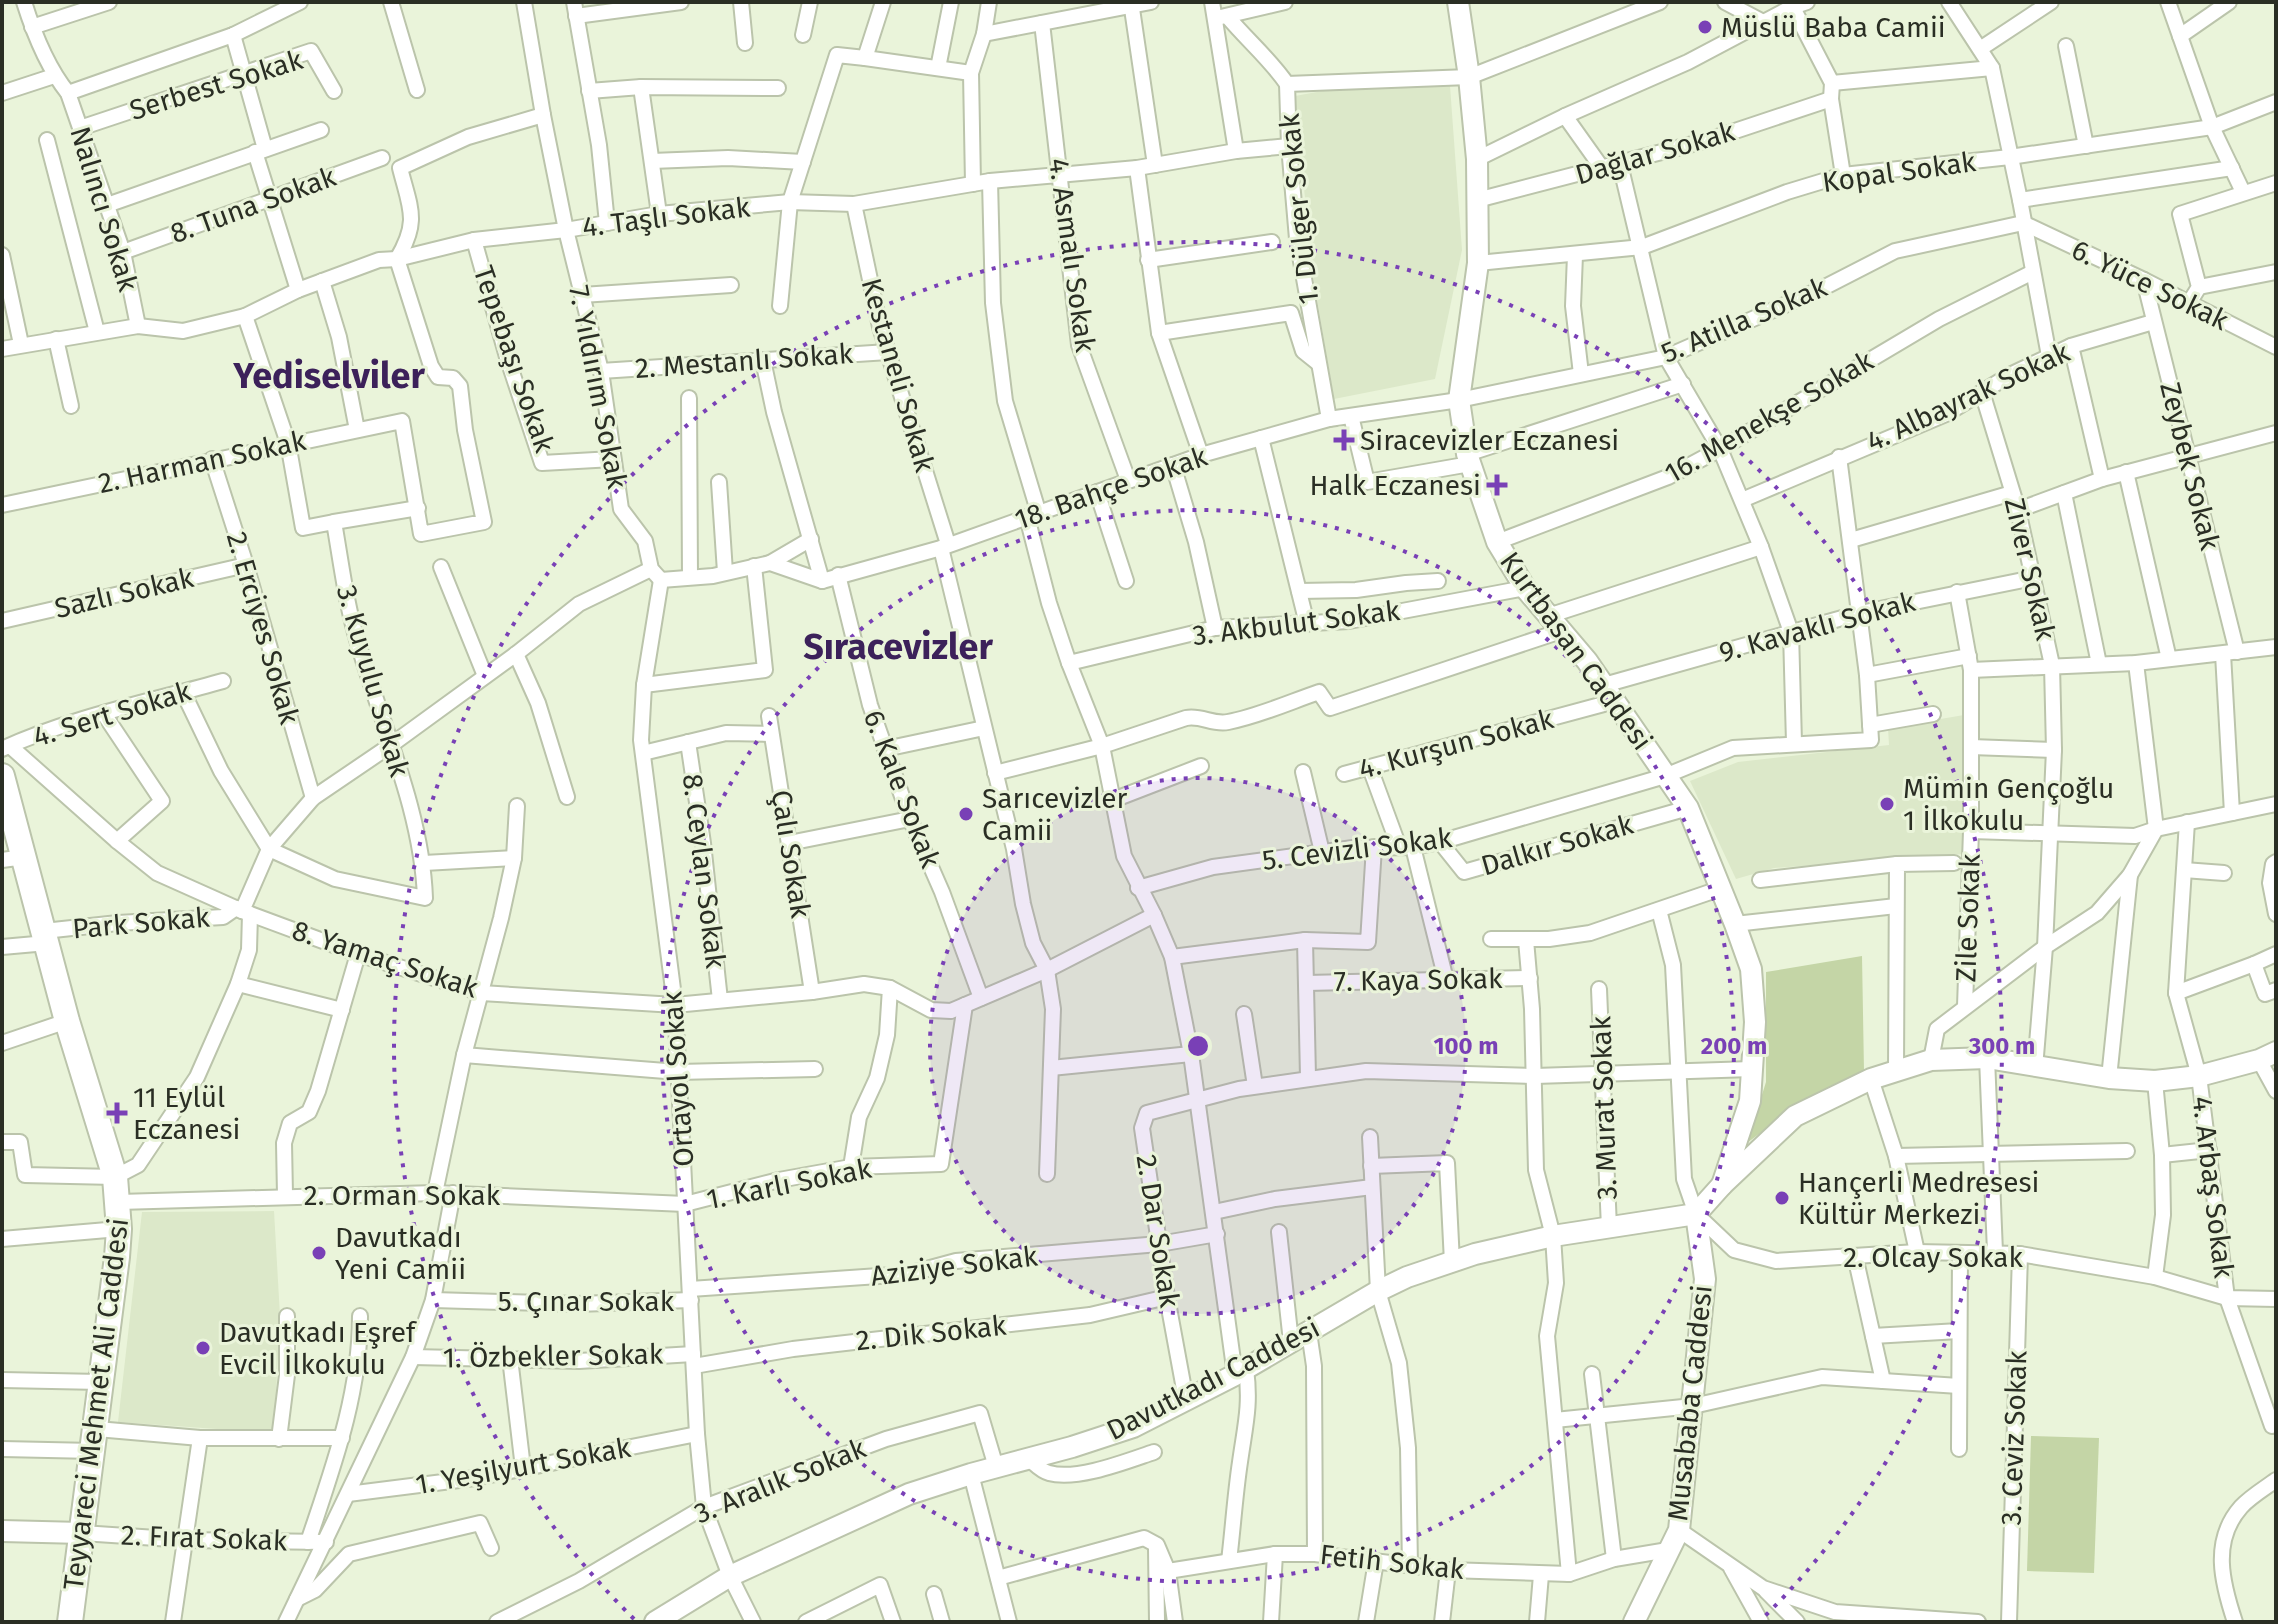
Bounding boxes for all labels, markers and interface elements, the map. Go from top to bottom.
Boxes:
place label: Müslü Baba Camii [1721,11,1946,44]
marker: Müslü Baba Camii [1696,18,1714,36]
street label: Serbest Sokak [126,43,307,127]
street label: 1. Dülger Sokak [1273,111,1325,306]
street label: Dağlar Sokak [1572,114,1739,191]
street label: Nalıncı Sokak [63,123,145,296]
street label: Kopal Sokak [1820,145,1978,199]
street label: 4. Asmalı Sokak [1042,156,1102,355]
street label: 8. Tuna Sokak [166,160,341,250]
street label: 4. Taşlı Sokak [580,190,752,244]
street label: 6. Yüce Sokak [2066,233,2234,337]
street label: Tepebaşı Sokak [467,261,562,457]
street label: 5. Atilla Sokak [1656,270,1832,370]
street label: Kestaneli Sokak [855,274,942,476]
street label: 7. Yıldırım Sokak [562,283,634,492]
street label: 4. Albayrak Sokak [1861,335,2075,458]
street label: 2. Mestanlı Sokak [634,337,855,385]
street label: 16. Menekşe Sokak [1659,344,1880,490]
district label: Yediselviler [232,354,425,398]
street label: Zeybek Sokak [2153,379,2227,554]
street label: 2. Harman Sokak [95,424,309,500]
place label: Siracevizler Eczanesi [1360,424,1619,457]
marker: Siracevizler Eczanesi [1335,431,1353,449]
street label: 18. Bahçe Sokak [1011,439,1212,536]
place label: Halk Eczanesi [1310,469,1481,502]
marker: Halk Eczanesi [1488,476,1506,494]
street label: Ziver Sokak [1998,495,2063,644]
street label: 2. Erciyes Sokak [220,528,306,729]
street label: Kurtbasan Caddesi [1493,545,1659,757]
street label: Sazlı Sokak [51,561,197,625]
street label: 3. Kuyulu Sokak [330,581,416,781]
street label: 9. Kavaklı Sokak [1715,585,1919,669]
street label: 3. Akbulut Sokak [1190,594,1402,652]
district label: Sıracevizler [803,625,993,669]
street label: 4. Sert Sokak [29,674,195,754]
street label: 4. Kurşun Sokak [1355,702,1558,786]
street label: 6. Kale Sokak [857,706,947,873]
street label: 8. Ceylan Sokak [676,772,732,971]
place label: Mümin Gençoğlu 1 İlkokulu [1903,772,2114,837]
place label: Sarıcevizler Camii [982,782,1127,847]
street label: Çalı Sokak [765,788,817,921]
marker: Mümin Gençoğlu 1 İlkokulu [1878,795,1896,813]
marker: Sarıcevizler Camii [957,805,975,823]
street label: Dalkır Sokak [1477,807,1637,882]
street label: 5. Cevizli Sokak [1260,821,1454,877]
street label: Zile Sokak [1949,853,1987,983]
street label: Park Sokak [71,901,212,945]
street label: 8. Yamaç Sokak [288,913,483,1005]
street label: 7. Kaya Sokak [1333,962,1503,998]
street label: Ortayol Sokak [655,990,701,1168]
street label: 3. Murat Sokak [1584,1015,1624,1200]
centre of rings [1184,1032,1212,1060]
text: 100 m [1433,1032,1499,1060]
text: 200 m [1701,1032,1767,1060]
text: 300 m [1968,1032,2035,1060]
place label: 11 Eylül Eczanesi [133,1081,241,1146]
street label: 4. Arbaş Sokak [2185,1094,2241,1280]
marker: 11 Eylül Eczanesi [108,1104,126,1122]
street label: 1. Karlı Sokak [704,1152,875,1216]
street label: 2. Dar Sokak [1130,1152,1186,1310]
place label: Hançerli Medresesi Kültür Merkezi [1798,1166,2039,1231]
street label: 2. Orman Sokak [304,1179,501,1212]
marker: Hançerli Medresesi Kültür Merkezi [1773,1189,1791,1207]
street label: Teyyareci Mehmet Ali Caddesi [57,1216,135,1592]
place label: Davutkadı Yeni Camii [335,1221,466,1286]
street label: Aziziye Sokak [869,1239,1040,1293]
street label: 2. Olcay Sokak [1843,1241,2023,1274]
marker: Davutkadı Yeni Camii [310,1244,328,1262]
street label: Musababa Caddesi [1661,1283,1719,1523]
street label: 5. Çınar Sokak [498,1285,675,1318]
street label: 2. Dik Sokak [854,1309,1008,1357]
street label: Davutkadı Caddesi [1101,1311,1325,1447]
place label: Davutkadı Eşref Evcil İlkokulu [219,1316,418,1381]
street label: 1. Özbekler Sokak [442,1338,664,1374]
marker: Davutkadı Eşref Evcil İlkokulu [194,1339,212,1357]
street label: 3. Ceviz Sokak [1994,1349,2034,1526]
street label: 1. Yeşilyurt Sokak [413,1431,634,1501]
street label: 3. Aralık Sokak [689,1431,871,1530]
street label: 2. Fırat Sokak [120,1519,288,1557]
street label: Fetih Sokak [1318,1538,1466,1586]

